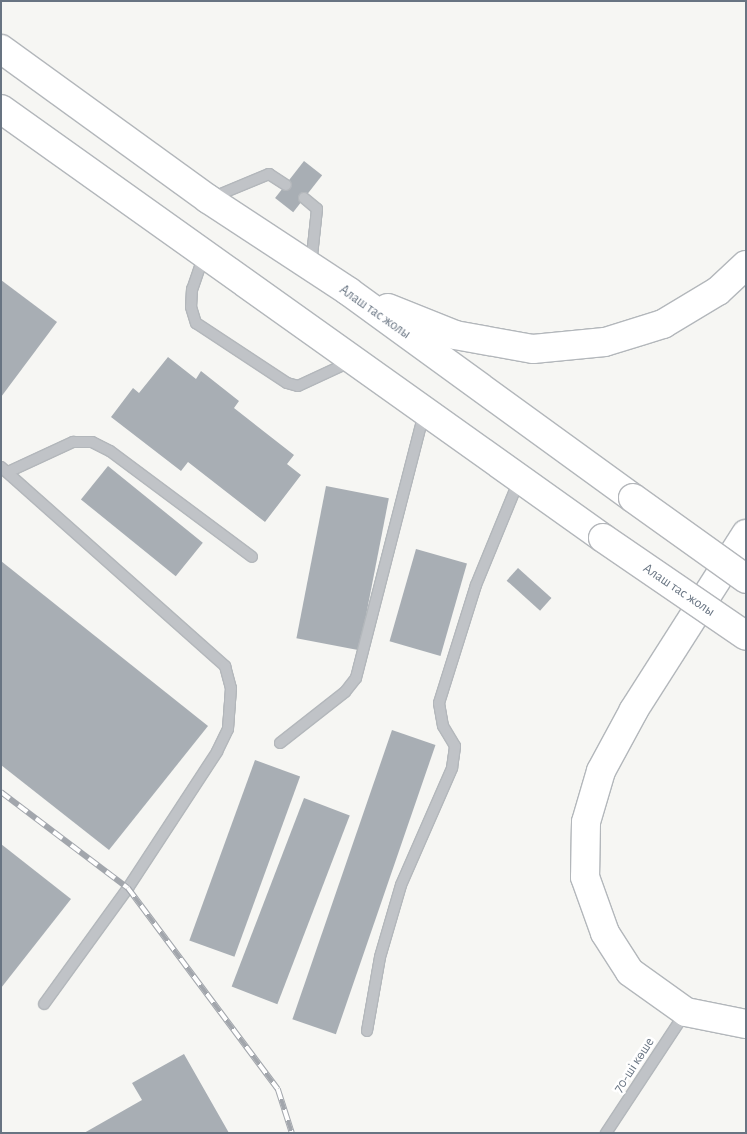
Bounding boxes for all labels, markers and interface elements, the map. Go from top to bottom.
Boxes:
street label: Алаш тас жолы [336,281,414,343]
street label: Алаш тас жолы [640,560,718,620]
street label: 70-ші көше [610,1034,658,1096]

